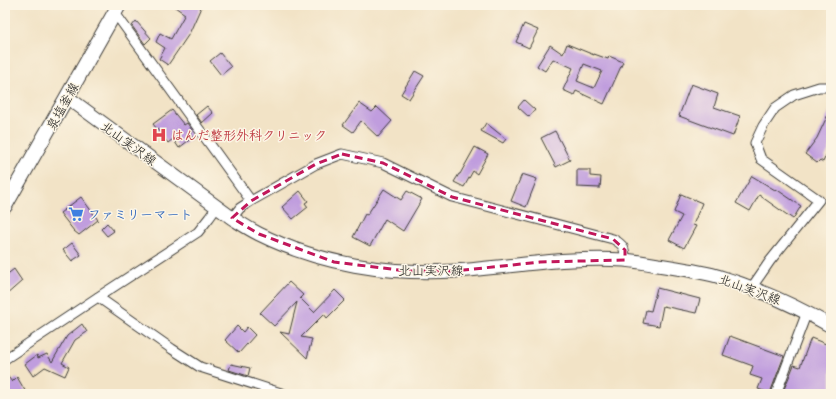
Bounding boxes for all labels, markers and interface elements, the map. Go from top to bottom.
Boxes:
street label: 泉塩釜線 [43,79,84,134]
street label: 北山実沢線 [97,118,160,171]
hospital icon: はんだ整形外科クリニック [150,126,168,144]
place label: はんだ整形外科クリニック [171,128,327,145]
supermarket icon: ファミリーマート [67,205,85,223]
place label: ファミリーマート [88,207,193,224]
street label: 北山実沢線 [398,263,464,280]
street label: 北山実沢線 [716,271,784,310]

